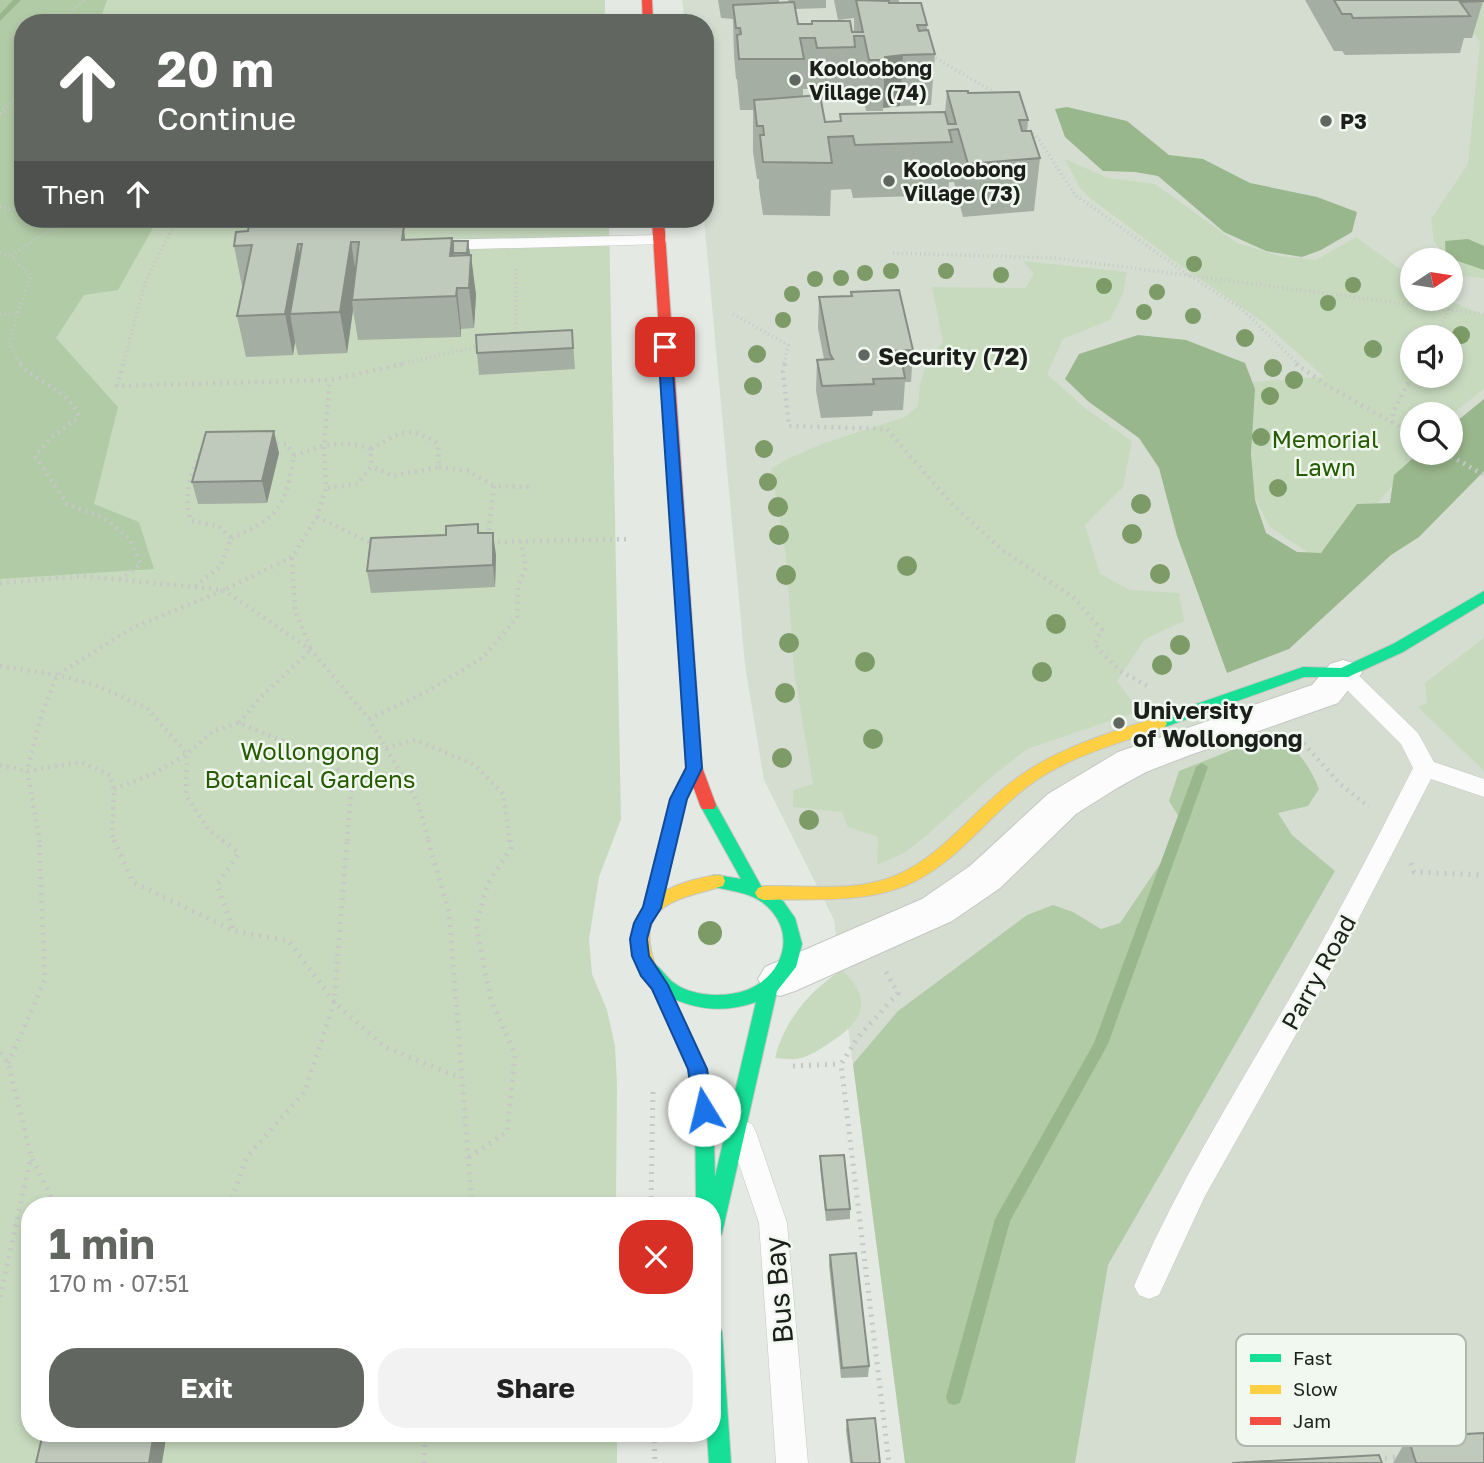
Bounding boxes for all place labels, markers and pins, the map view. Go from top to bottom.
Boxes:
place label: Kooloobong Village (74) [809,55,932,105]
marker: Kooloobong Village (74) [787,72,803,88]
place label: P3 [1340,108,1367,134]
marker: P3 [1318,113,1334,129]
place label: Kooloobong Village (73) [903,156,1026,206]
marker: Kooloobong Village (73) [881,173,897,189]
pin [635,317,695,377]
place label: Security (72) [878,341,1028,370]
marker: Security (72) [856,347,872,363]
place label: University of Wollongong [1133,695,1303,752]
marker: University of Wollongong [1111,715,1127,731]

